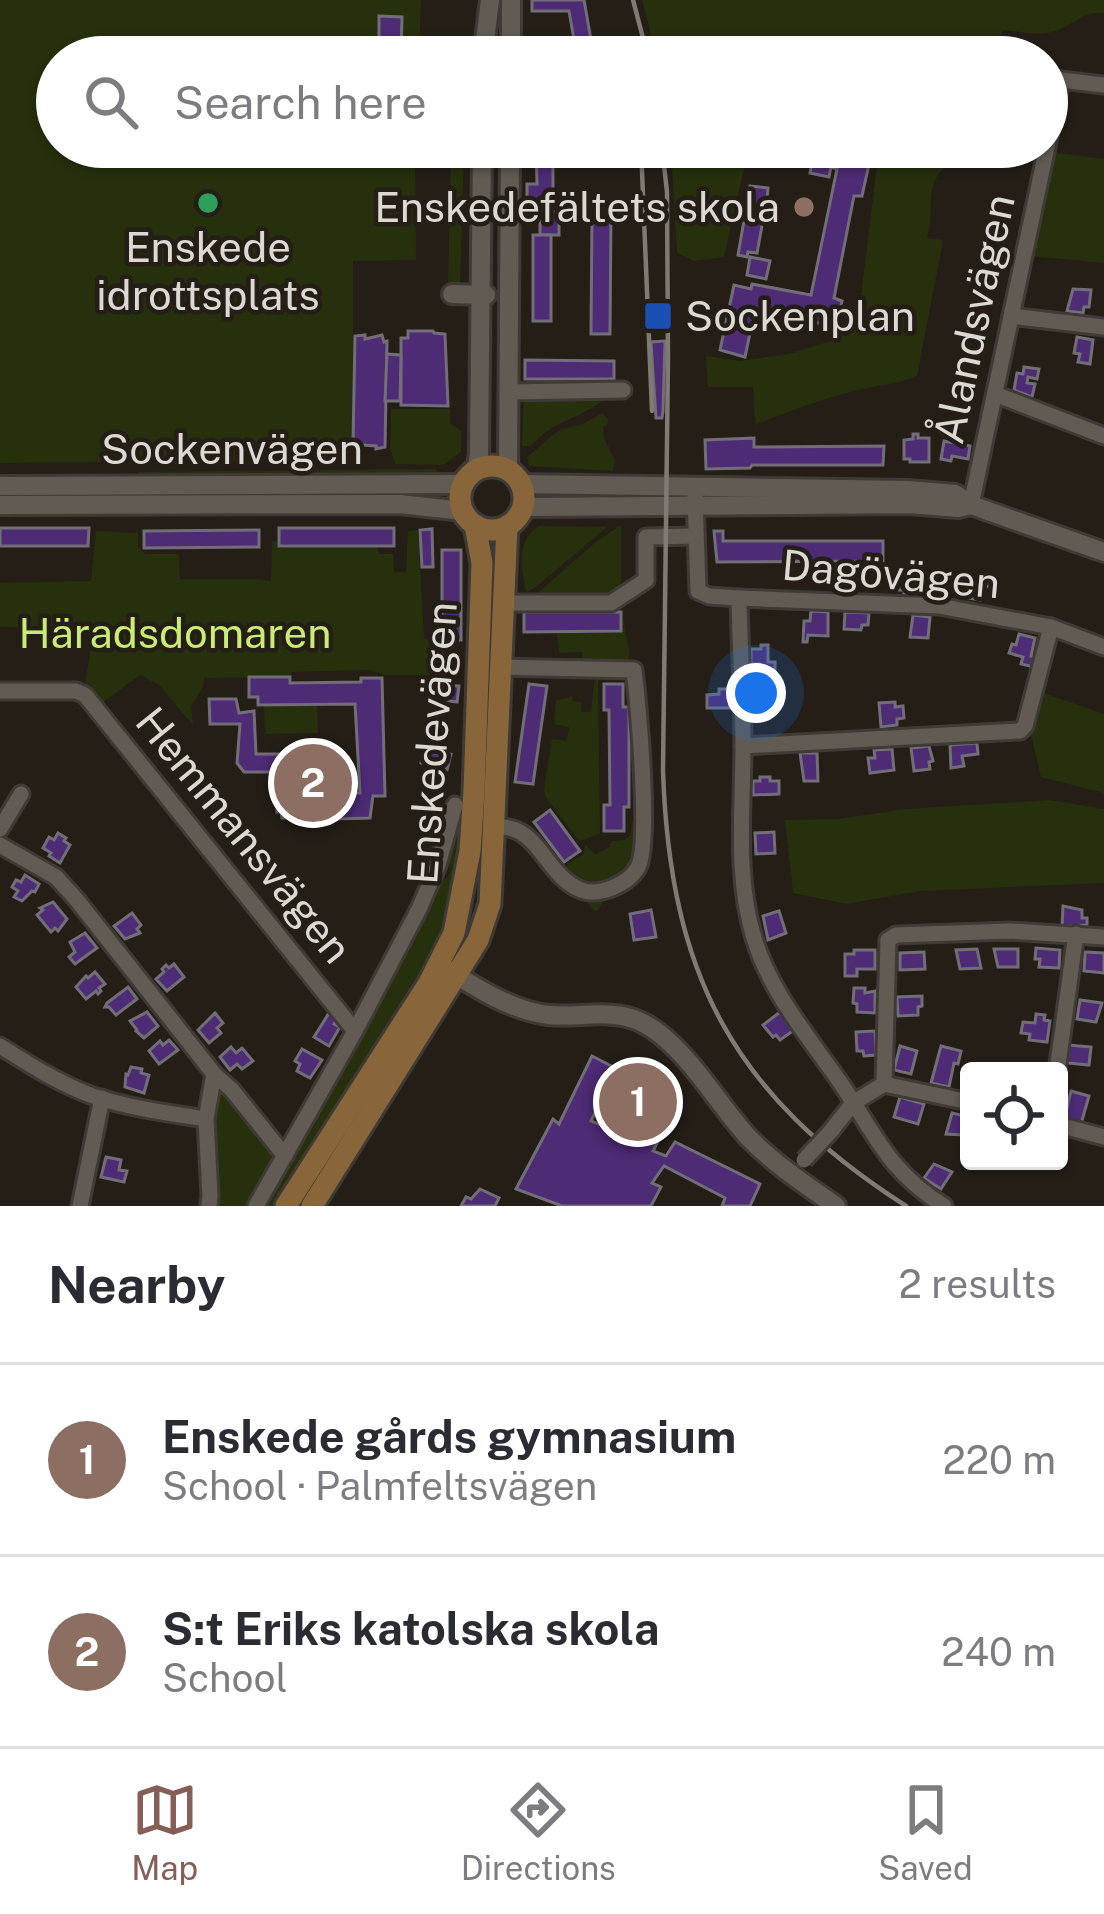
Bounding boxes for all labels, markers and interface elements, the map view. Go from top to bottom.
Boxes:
search box [36,36,1068,168]
icon: search [78,69,144,135]
text: Search here [174,76,427,129]
place label: Enskedefältets skola [374,182,780,231]
street label: Ålandsvägen [921,189,1024,448]
marker: Enskede idrottsplats [195,190,221,216]
marker: Enskedefältets skola [791,194,817,220]
place label: Enskede idrottsplats [96,222,320,319]
place label: Sockenplan [685,291,915,340]
marker: Sockenplan [642,300,674,332]
street label: Sockenvägen [101,424,363,473]
street label: Dagövägen [780,540,1002,607]
street label: Enskedevägen [397,600,466,886]
park label: Häradsdomaren [19,608,331,657]
your location [726,663,786,723]
street label: Hemmansvägen [127,697,362,972]
pin: 2 [274,738,352,828]
pin: 1 [599,1057,677,1147]
map controls [960,1062,1068,1170]
button: locate [960,1062,1068,1170]
text: Nearby [48,1255,225,1314]
text: 2 results [899,1261,1056,1307]
text: Enskede gårds gymnasium [162,1410,736,1463]
text: 1 [79,1437,95,1483]
text: 220 m [942,1437,1056,1483]
text: School · Palmfeltsvägen [162,1463,597,1509]
text: S:t Eriks katolska skola [162,1602,659,1655]
text: 2 [75,1629,99,1675]
text: 240 m [941,1629,1056,1675]
text: School [162,1655,287,1701]
tab: Map [131,1777,198,1887]
tab: Directions [461,1777,616,1887]
tab: Saved [878,1777,973,1887]

